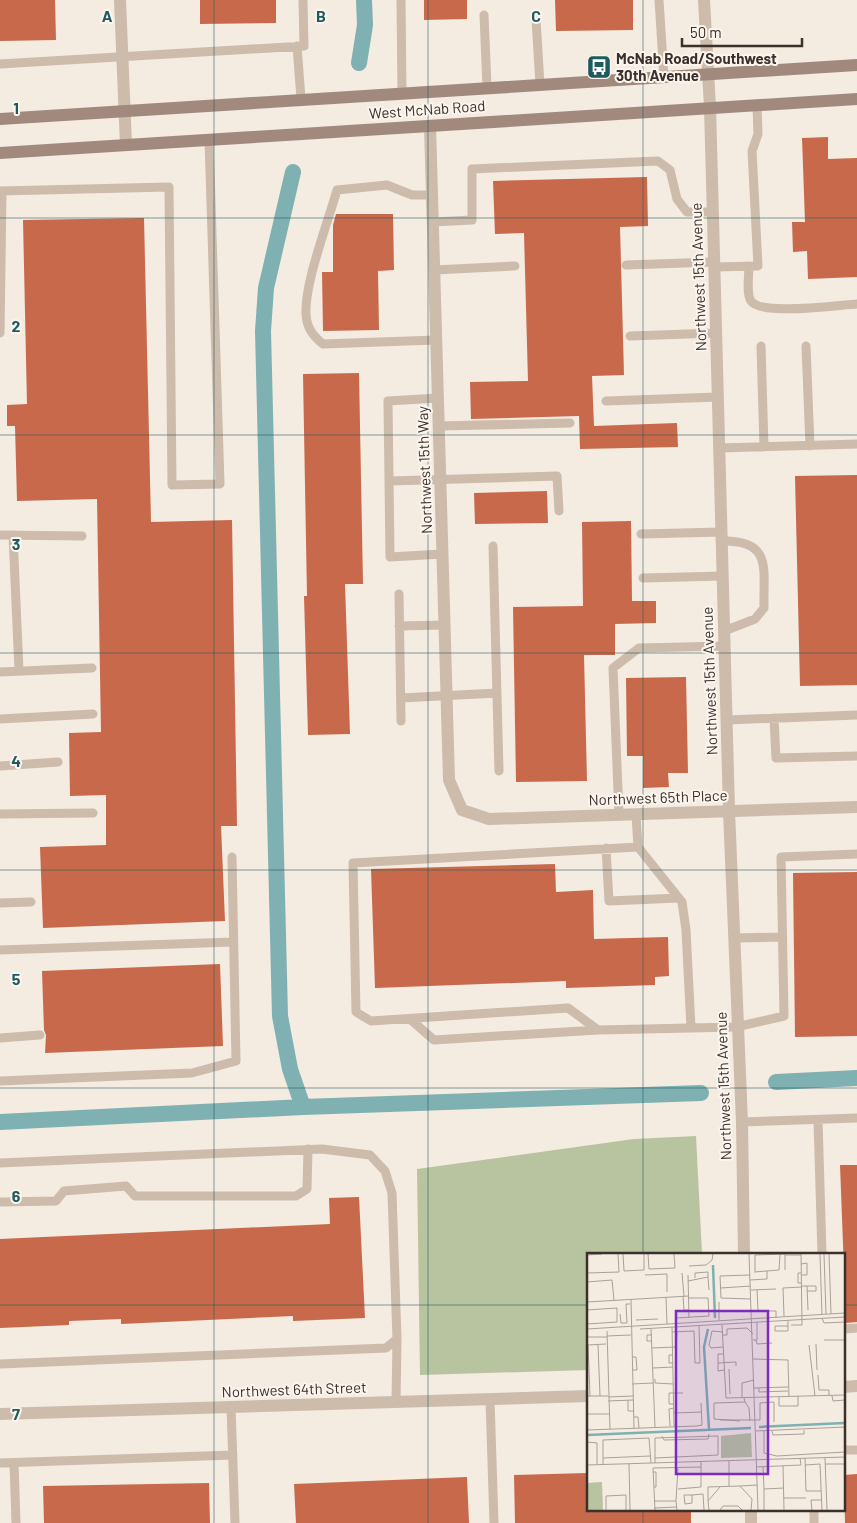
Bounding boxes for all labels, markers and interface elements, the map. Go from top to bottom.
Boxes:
text: A [102,6,113,25]
text: B [316,6,326,25]
text: C [531,6,541,25]
scale bar [682,15,802,47]
text: 50 m [690,23,722,41]
place label: McNab Road/Southwest 30th Avenue [616,49,777,84]
bus stop icon: McNab Road/Southwest 30th Avenue [586,54,612,80]
street label: West McNab Road [368,96,486,122]
text: 1 [13,98,19,117]
street label: Northwest 15th Avenue [686,202,710,352]
text: 2 [12,316,21,335]
street label: Northwest 15th Way [413,406,435,534]
text: 3 [12,534,20,553]
street label: Northwest 15th Avenue [697,606,721,756]
text: 4 [11,751,21,770]
street label: Northwest 65th Place [588,786,728,808]
text: 5 [12,969,21,988]
street label: Northwest 15th Avenue [711,1011,735,1161]
text: 6 [12,1186,21,1205]
inset map [587,1253,844,1510]
street label: Northwest 64th Street [221,1377,367,1401]
text: 7 [12,1404,20,1423]

